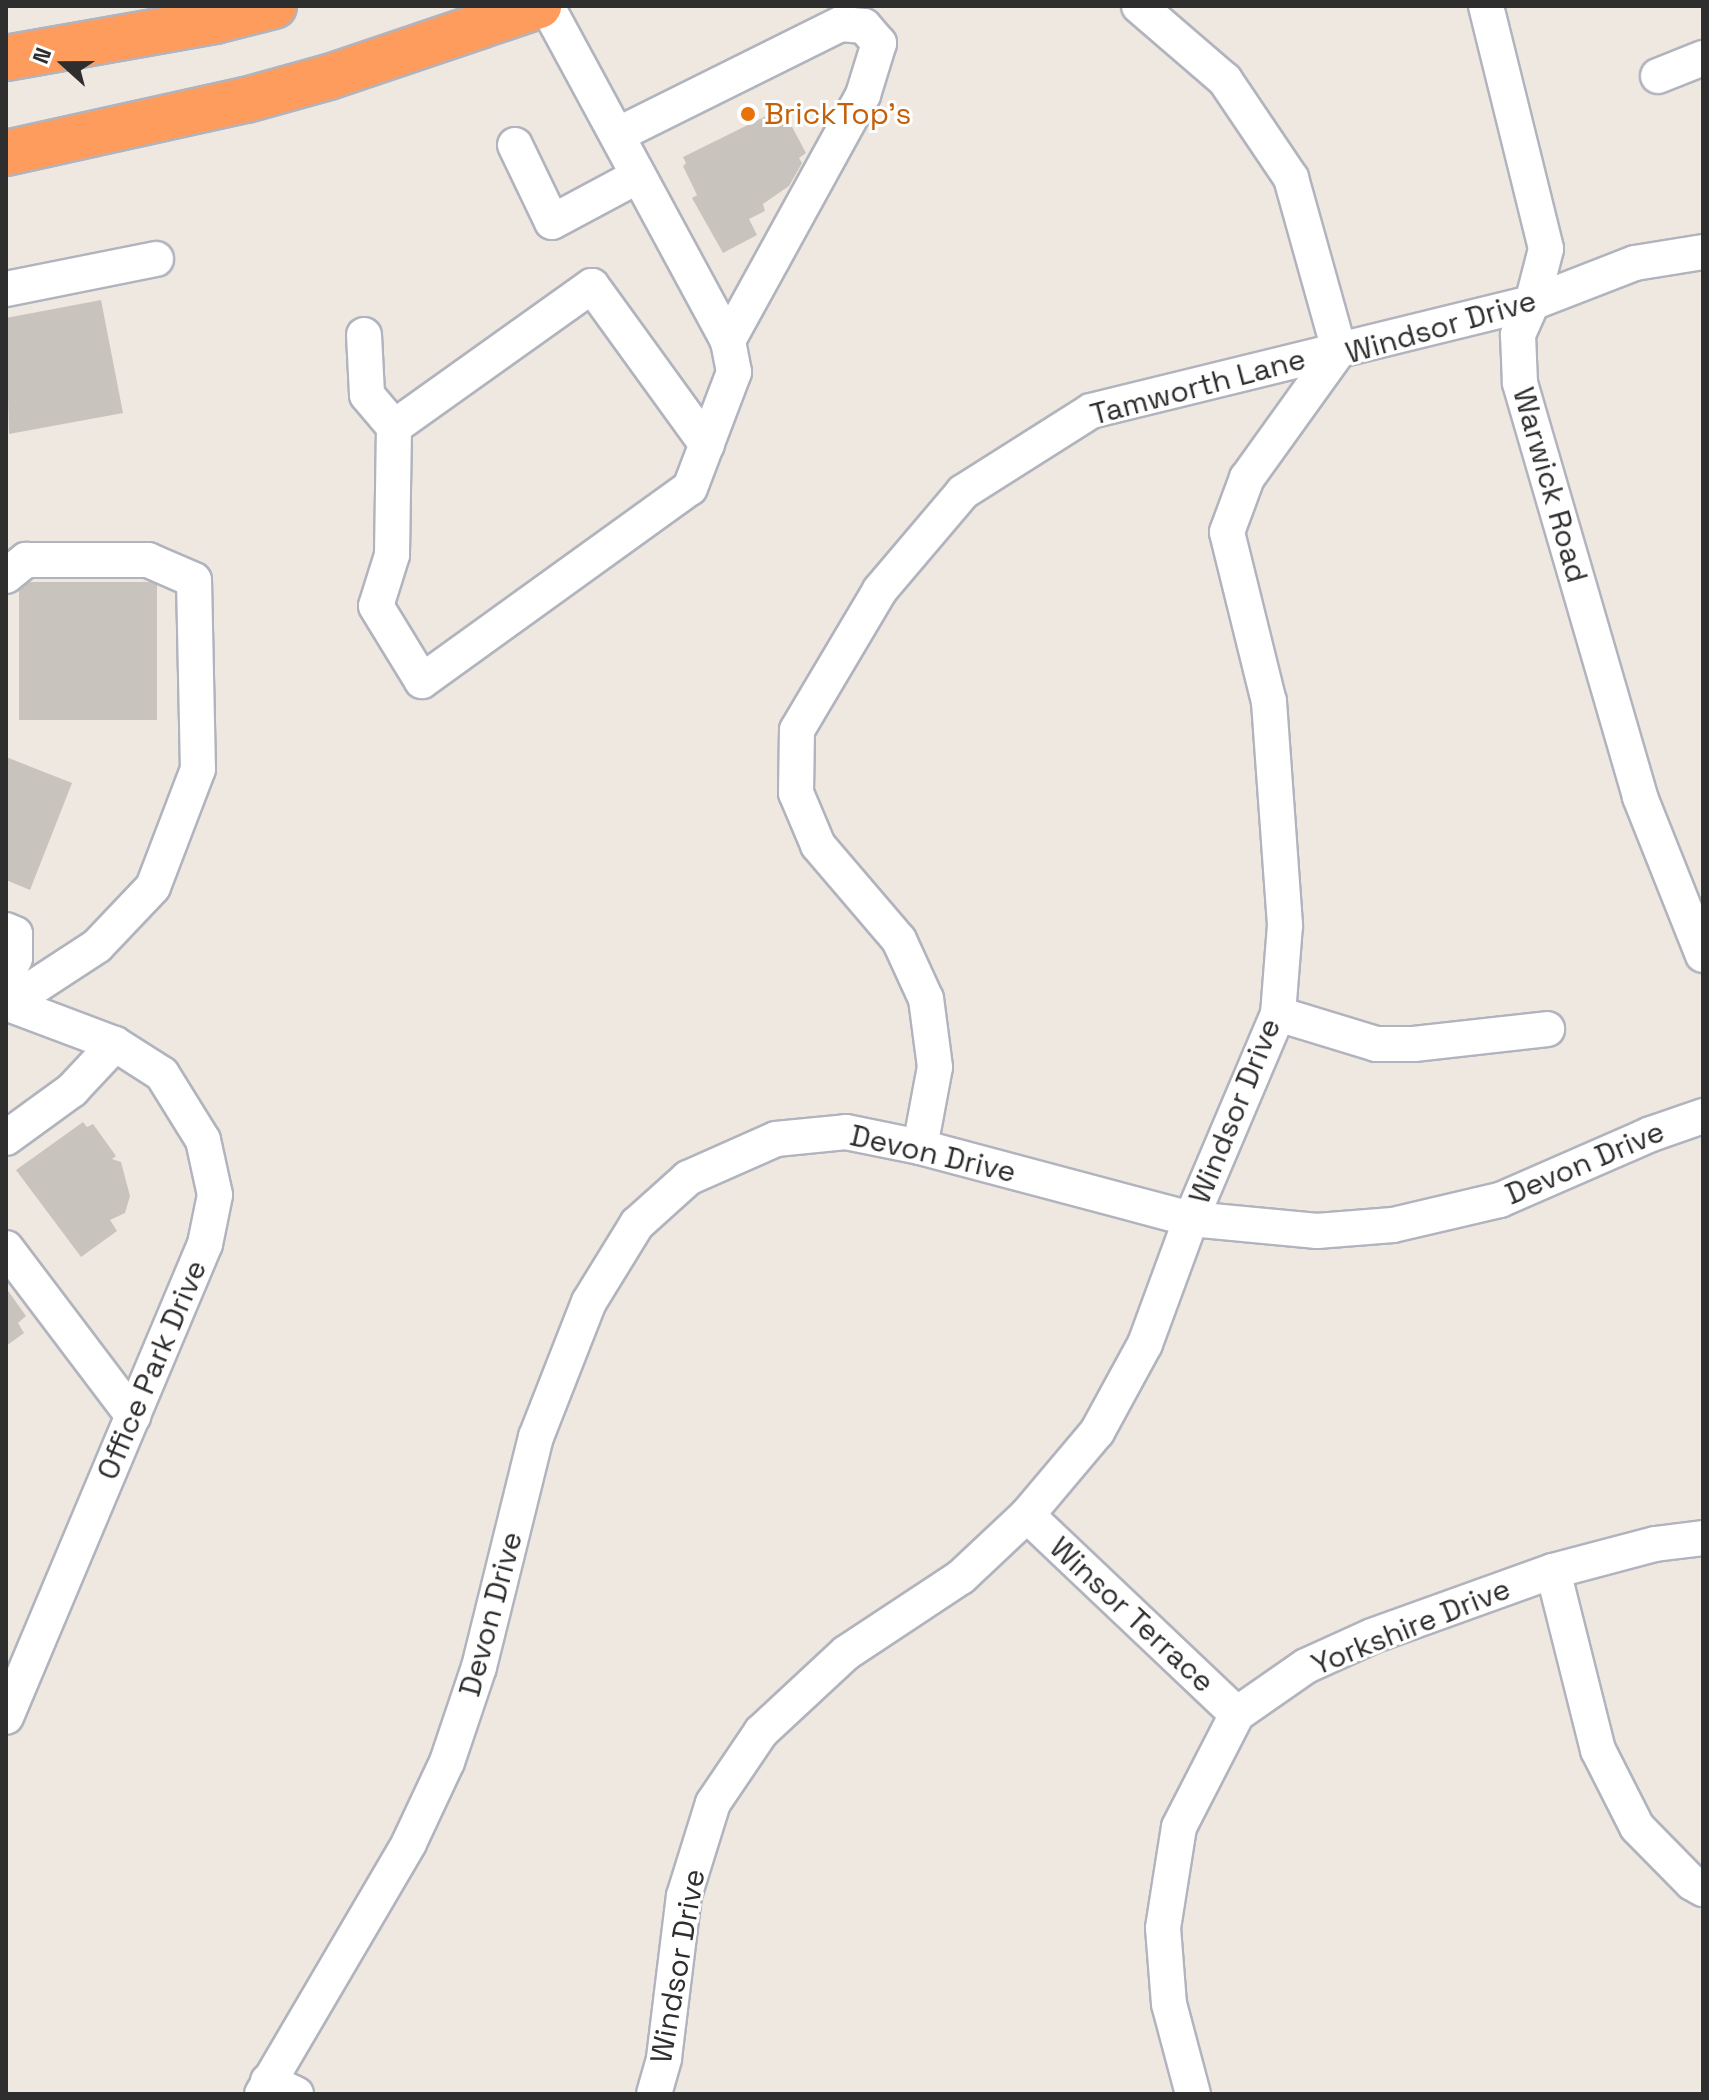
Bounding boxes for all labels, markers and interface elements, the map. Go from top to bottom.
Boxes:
north arrow [24,24,104,104]
text: N [26,43,57,67]
place label: BrickTop's [764,96,911,132]
marker: BrickTop's [739,105,757,123]
street label: Windsor Drive [1342,283,1540,371]
street label: Tamworth Lane [1087,341,1309,433]
street label: Warwick Road [1505,383,1595,587]
street label: Windsor Drive [1181,1013,1289,1209]
street label: Devon Drive [1500,1113,1670,1213]
street label: Devon Drive [847,1117,1019,1191]
street label: Office Park Drive [90,1255,214,1485]
street label: Devon Drive [452,1528,530,1700]
street label: Winsor Terrace [1042,1529,1222,1701]
street label: Yorkshire Drive [1306,1571,1516,1683]
street label: Windsor Drive [643,1866,713,2066]

